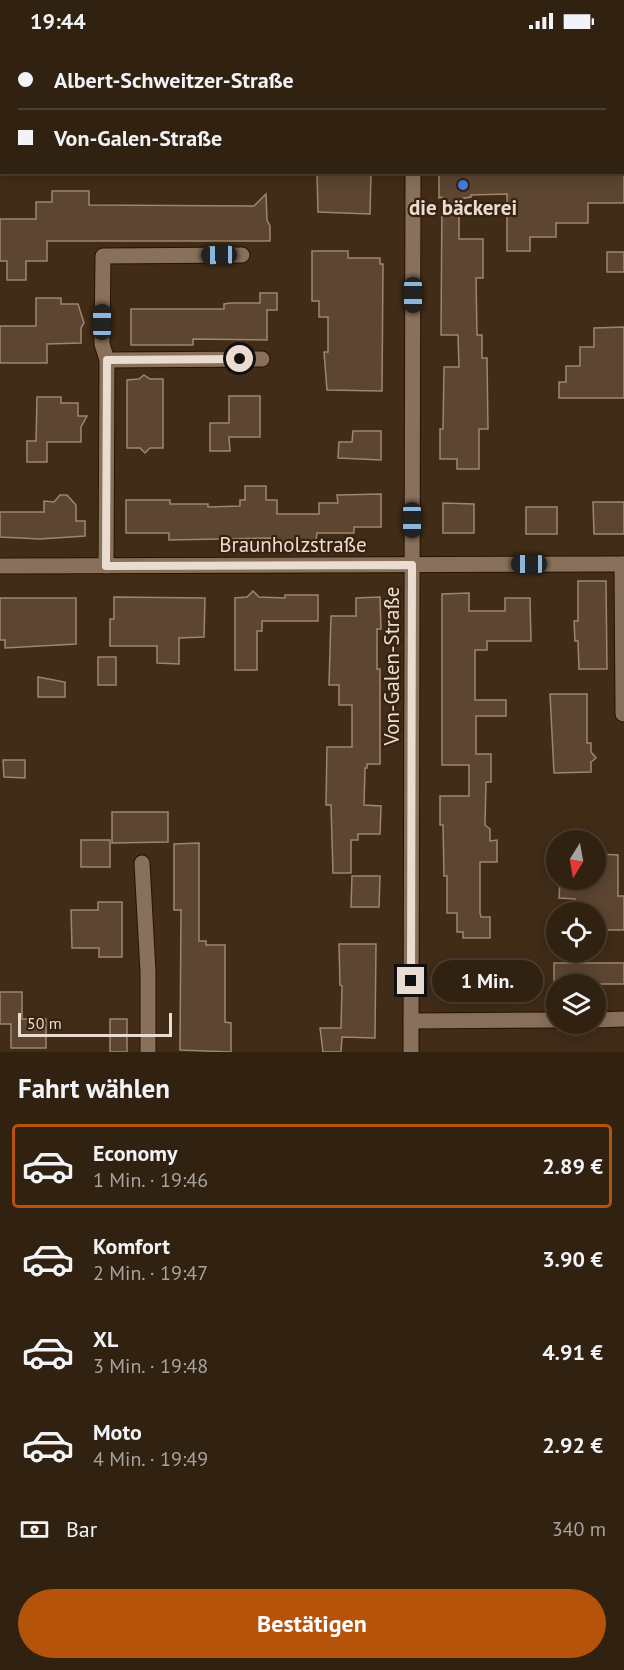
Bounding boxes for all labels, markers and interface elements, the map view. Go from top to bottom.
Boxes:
text: 19:44 [30,7,86,35]
text: Albert-Schweitzer-Straße [54,66,294,94]
text: Von-Galen-Straße [54,124,222,152]
marker: die bäckerei [456,178,470,192]
place label: die bäckerei [409,194,517,221]
car [201,246,237,264]
car [404,277,422,313]
car [93,304,111,340]
route start [226,345,253,372]
car [403,502,421,538]
street label: Braunholzstraße [219,531,367,558]
car [511,555,547,573]
street label: Von-Galen-Straße [378,586,405,747]
north arrow [546,830,606,890]
map controls [546,830,606,1034]
button: locate [546,902,606,962]
callout: 1 Min. [432,960,543,1002]
route end [397,967,424,994]
text: 1 Min. [461,968,514,994]
button: layers [546,974,606,1034]
scale bar [18,1010,172,1037]
text: 50 m [27,1013,62,1033]
text: Fahrt wählen [18,1071,170,1105]
icon: car [21,1139,75,1193]
text: Economy [93,1139,177,1167]
text: 2.89 € [542,1152,603,1180]
text: 1 Min. · 19:46 [93,1167,208,1193]
icon: car [21,1232,75,1286]
text: Komfort [93,1232,170,1260]
text: 3.90 € [542,1245,603,1273]
text: 2 Min. · 19:47 [93,1260,208,1286]
icon: car [21,1325,75,1379]
text: XL [93,1325,118,1353]
text: 4.91 € [542,1338,603,1366]
text: 3 Min. · 19:48 [93,1353,208,1379]
icon: car [21,1418,75,1472]
text: Moto [93,1418,142,1446]
text: 2.92 € [542,1431,603,1459]
text: 4 Min. · 19:49 [93,1446,208,1472]
icon: cash [18,1513,51,1546]
text: Bar [66,1515,97,1543]
text: 340 m [552,1516,606,1542]
button: Bestätigen [18,1589,606,1658]

